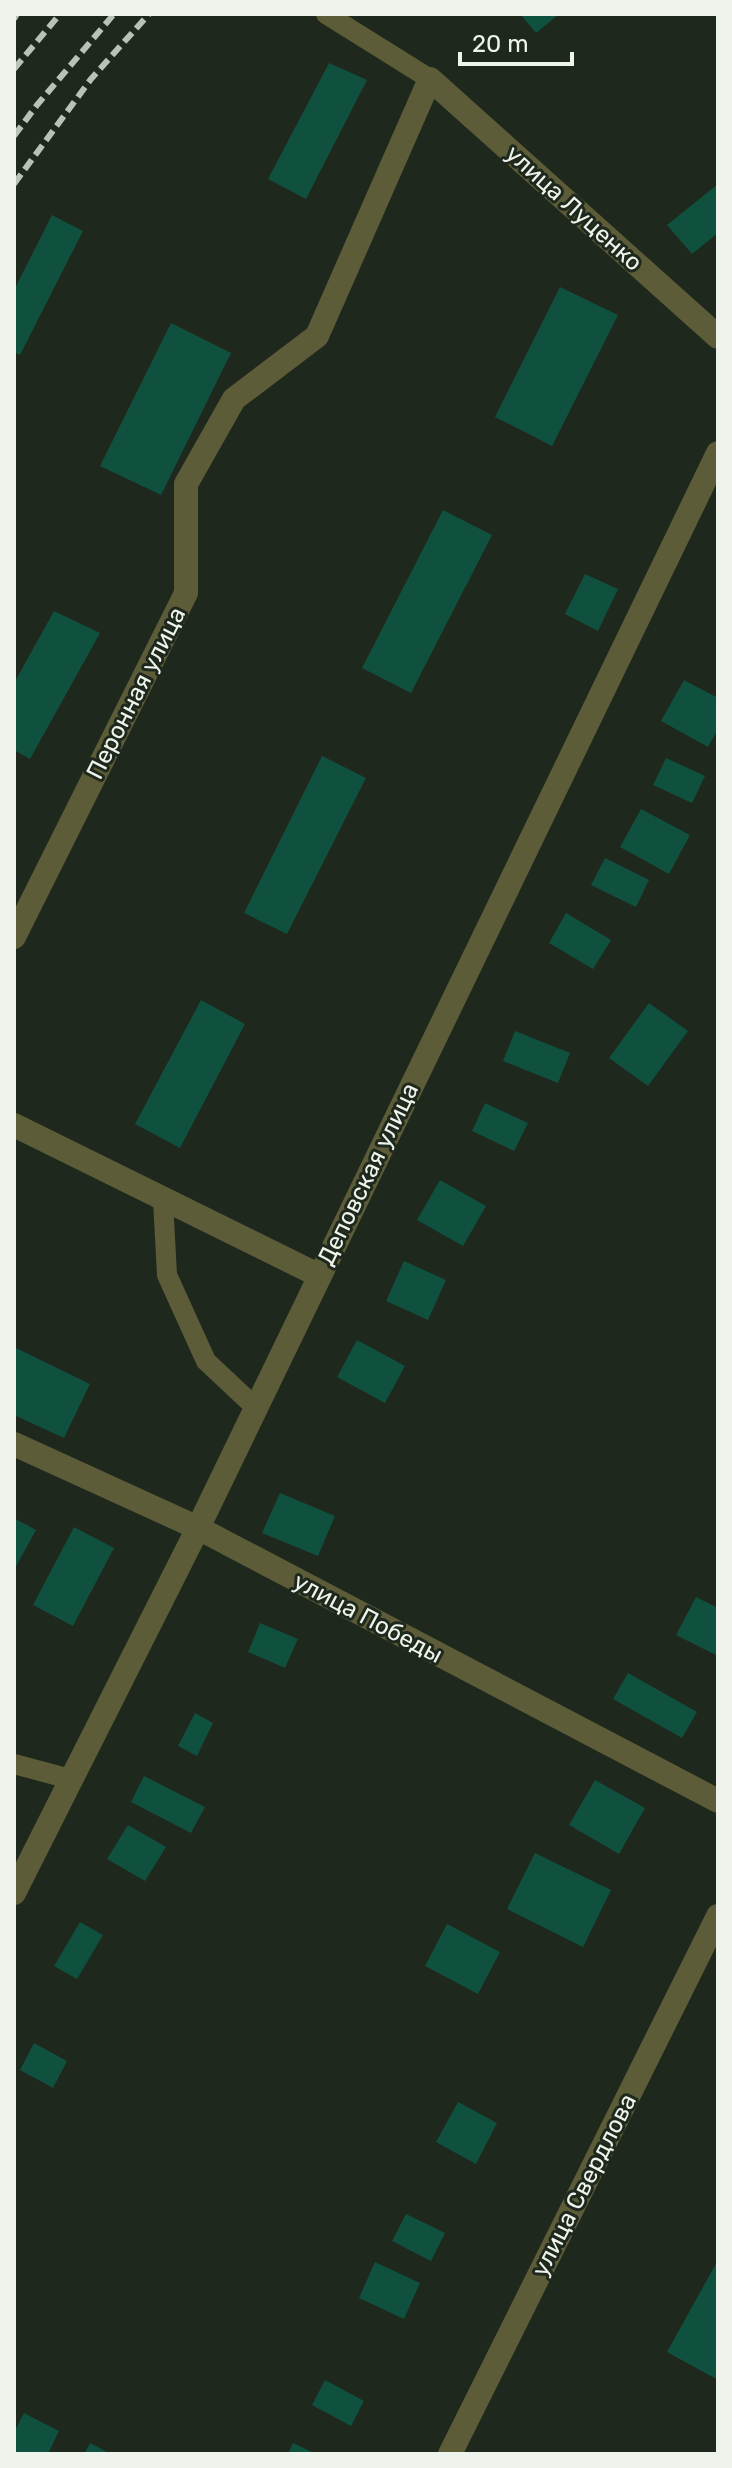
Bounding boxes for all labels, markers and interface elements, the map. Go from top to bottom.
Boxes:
scale bar [460,16,572,66]
text: 20 m [472,30,529,58]
street label: улица Луценко [500,139,648,277]
street label: Перонная улица [81,602,191,784]
street label: Деповская улица [312,1078,424,1270]
street label: улица Победы [289,1567,447,1669]
street label: улица Свердлова [526,2089,642,2281]

